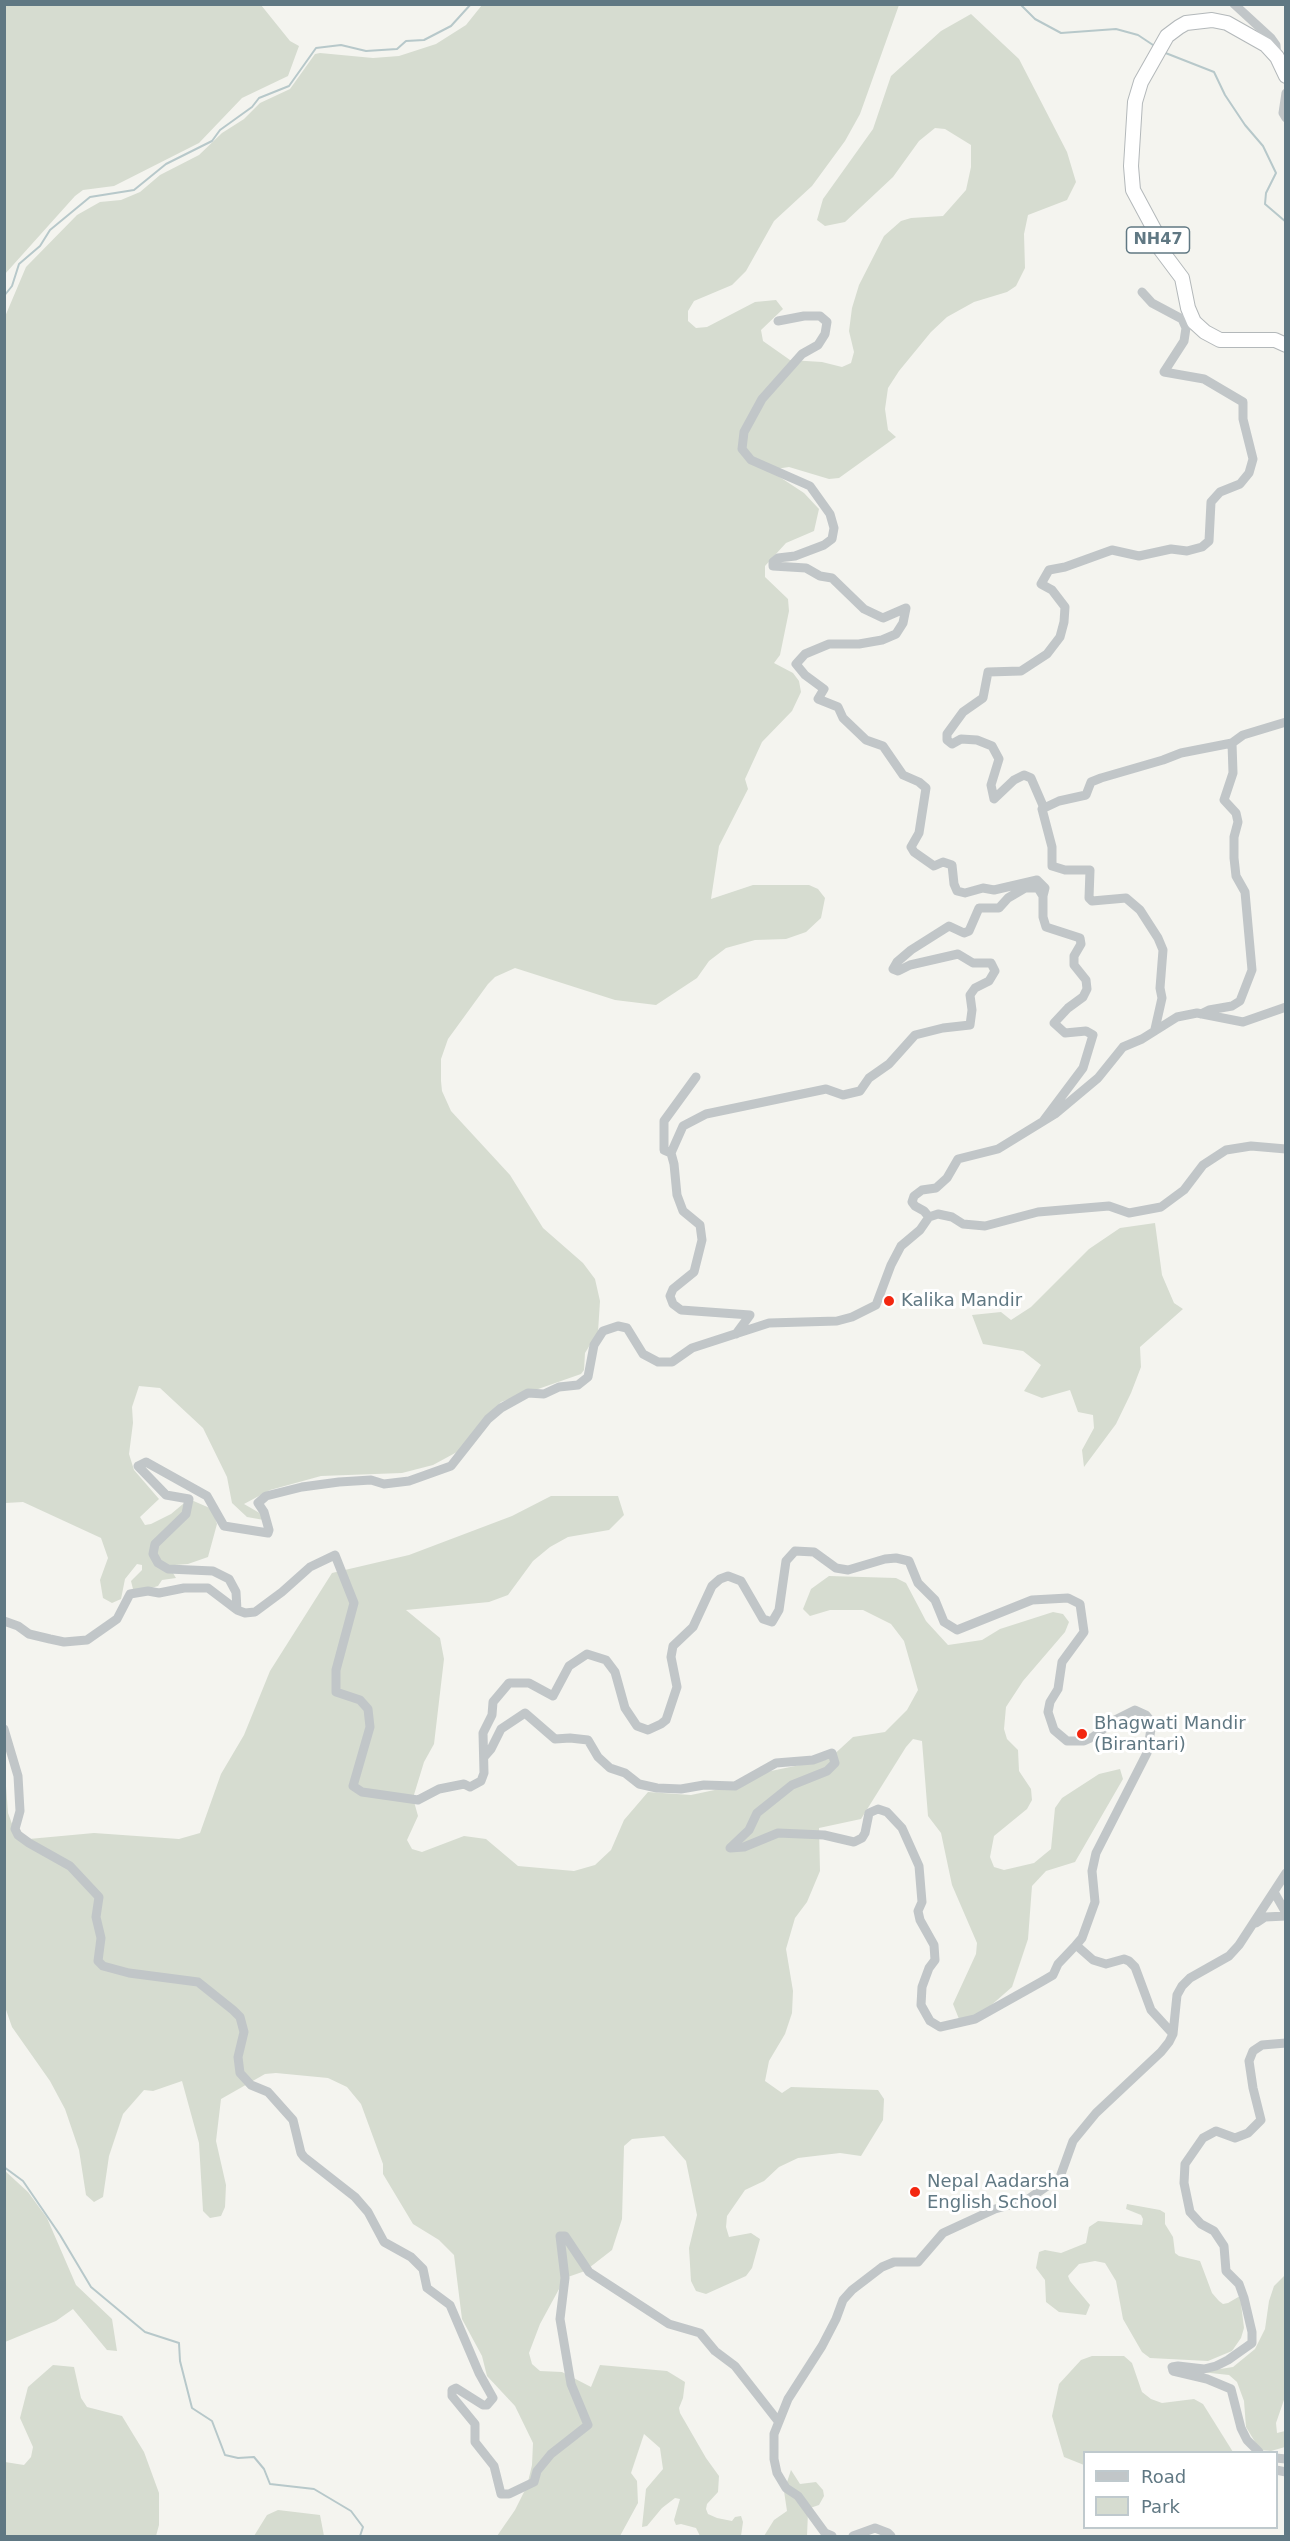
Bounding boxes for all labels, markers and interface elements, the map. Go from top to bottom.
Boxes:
road number: NH47 [1126,227,1190,253]
place label: Kalika Mandir [901,1290,1022,1312]
marker: Kalika Mandir [882,1294,896,1308]
place label: Bhagwati Mandir (Birantari) [1094,1713,1246,1756]
marker: Bhagwati Mandir (Birantari) [1075,1727,1089,1741]
place label: Nepal Aadarsha English School [927,2171,1070,2214]
marker: Nepal Aadarsha English School [908,2185,922,2199]
legend [1083,2451,1278,2529]
text: Road [1141,2466,1186,2487]
text: Park [1141,2496,1180,2517]

